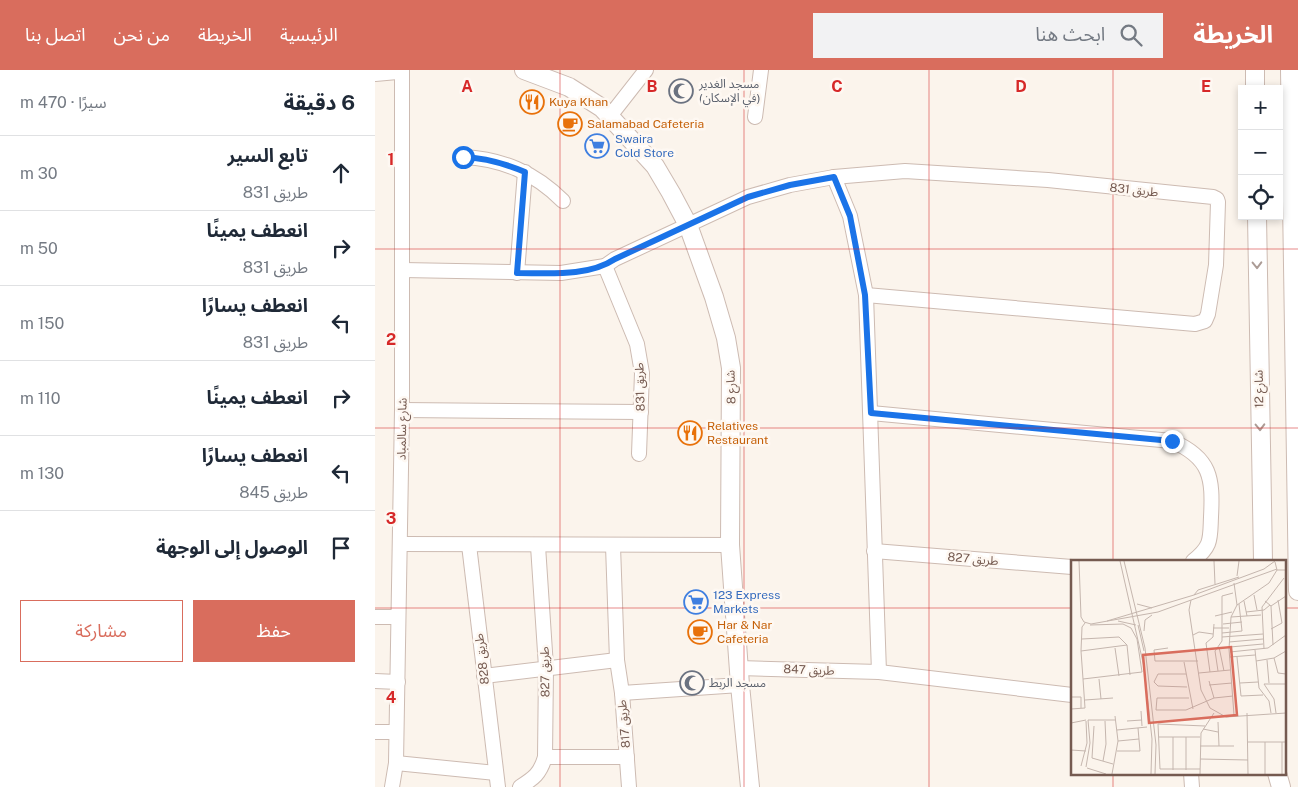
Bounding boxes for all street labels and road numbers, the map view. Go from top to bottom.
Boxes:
street label: طريق 831 [1109,180,1159,201]
street label: طريق 831 [632,362,649,412]
street label: شارع 8 [723,370,741,404]
street label: شارع 12 [1252,370,1268,408]
street label: شارع سالمباد [394,398,412,460]
street label: طريق 827 [947,550,999,569]
street label: طريق 828 [472,633,493,685]
street label: طريق 827 [538,646,553,698]
street label: طريق 847 [783,662,835,679]
street label: طريق 817 [615,699,634,749]

